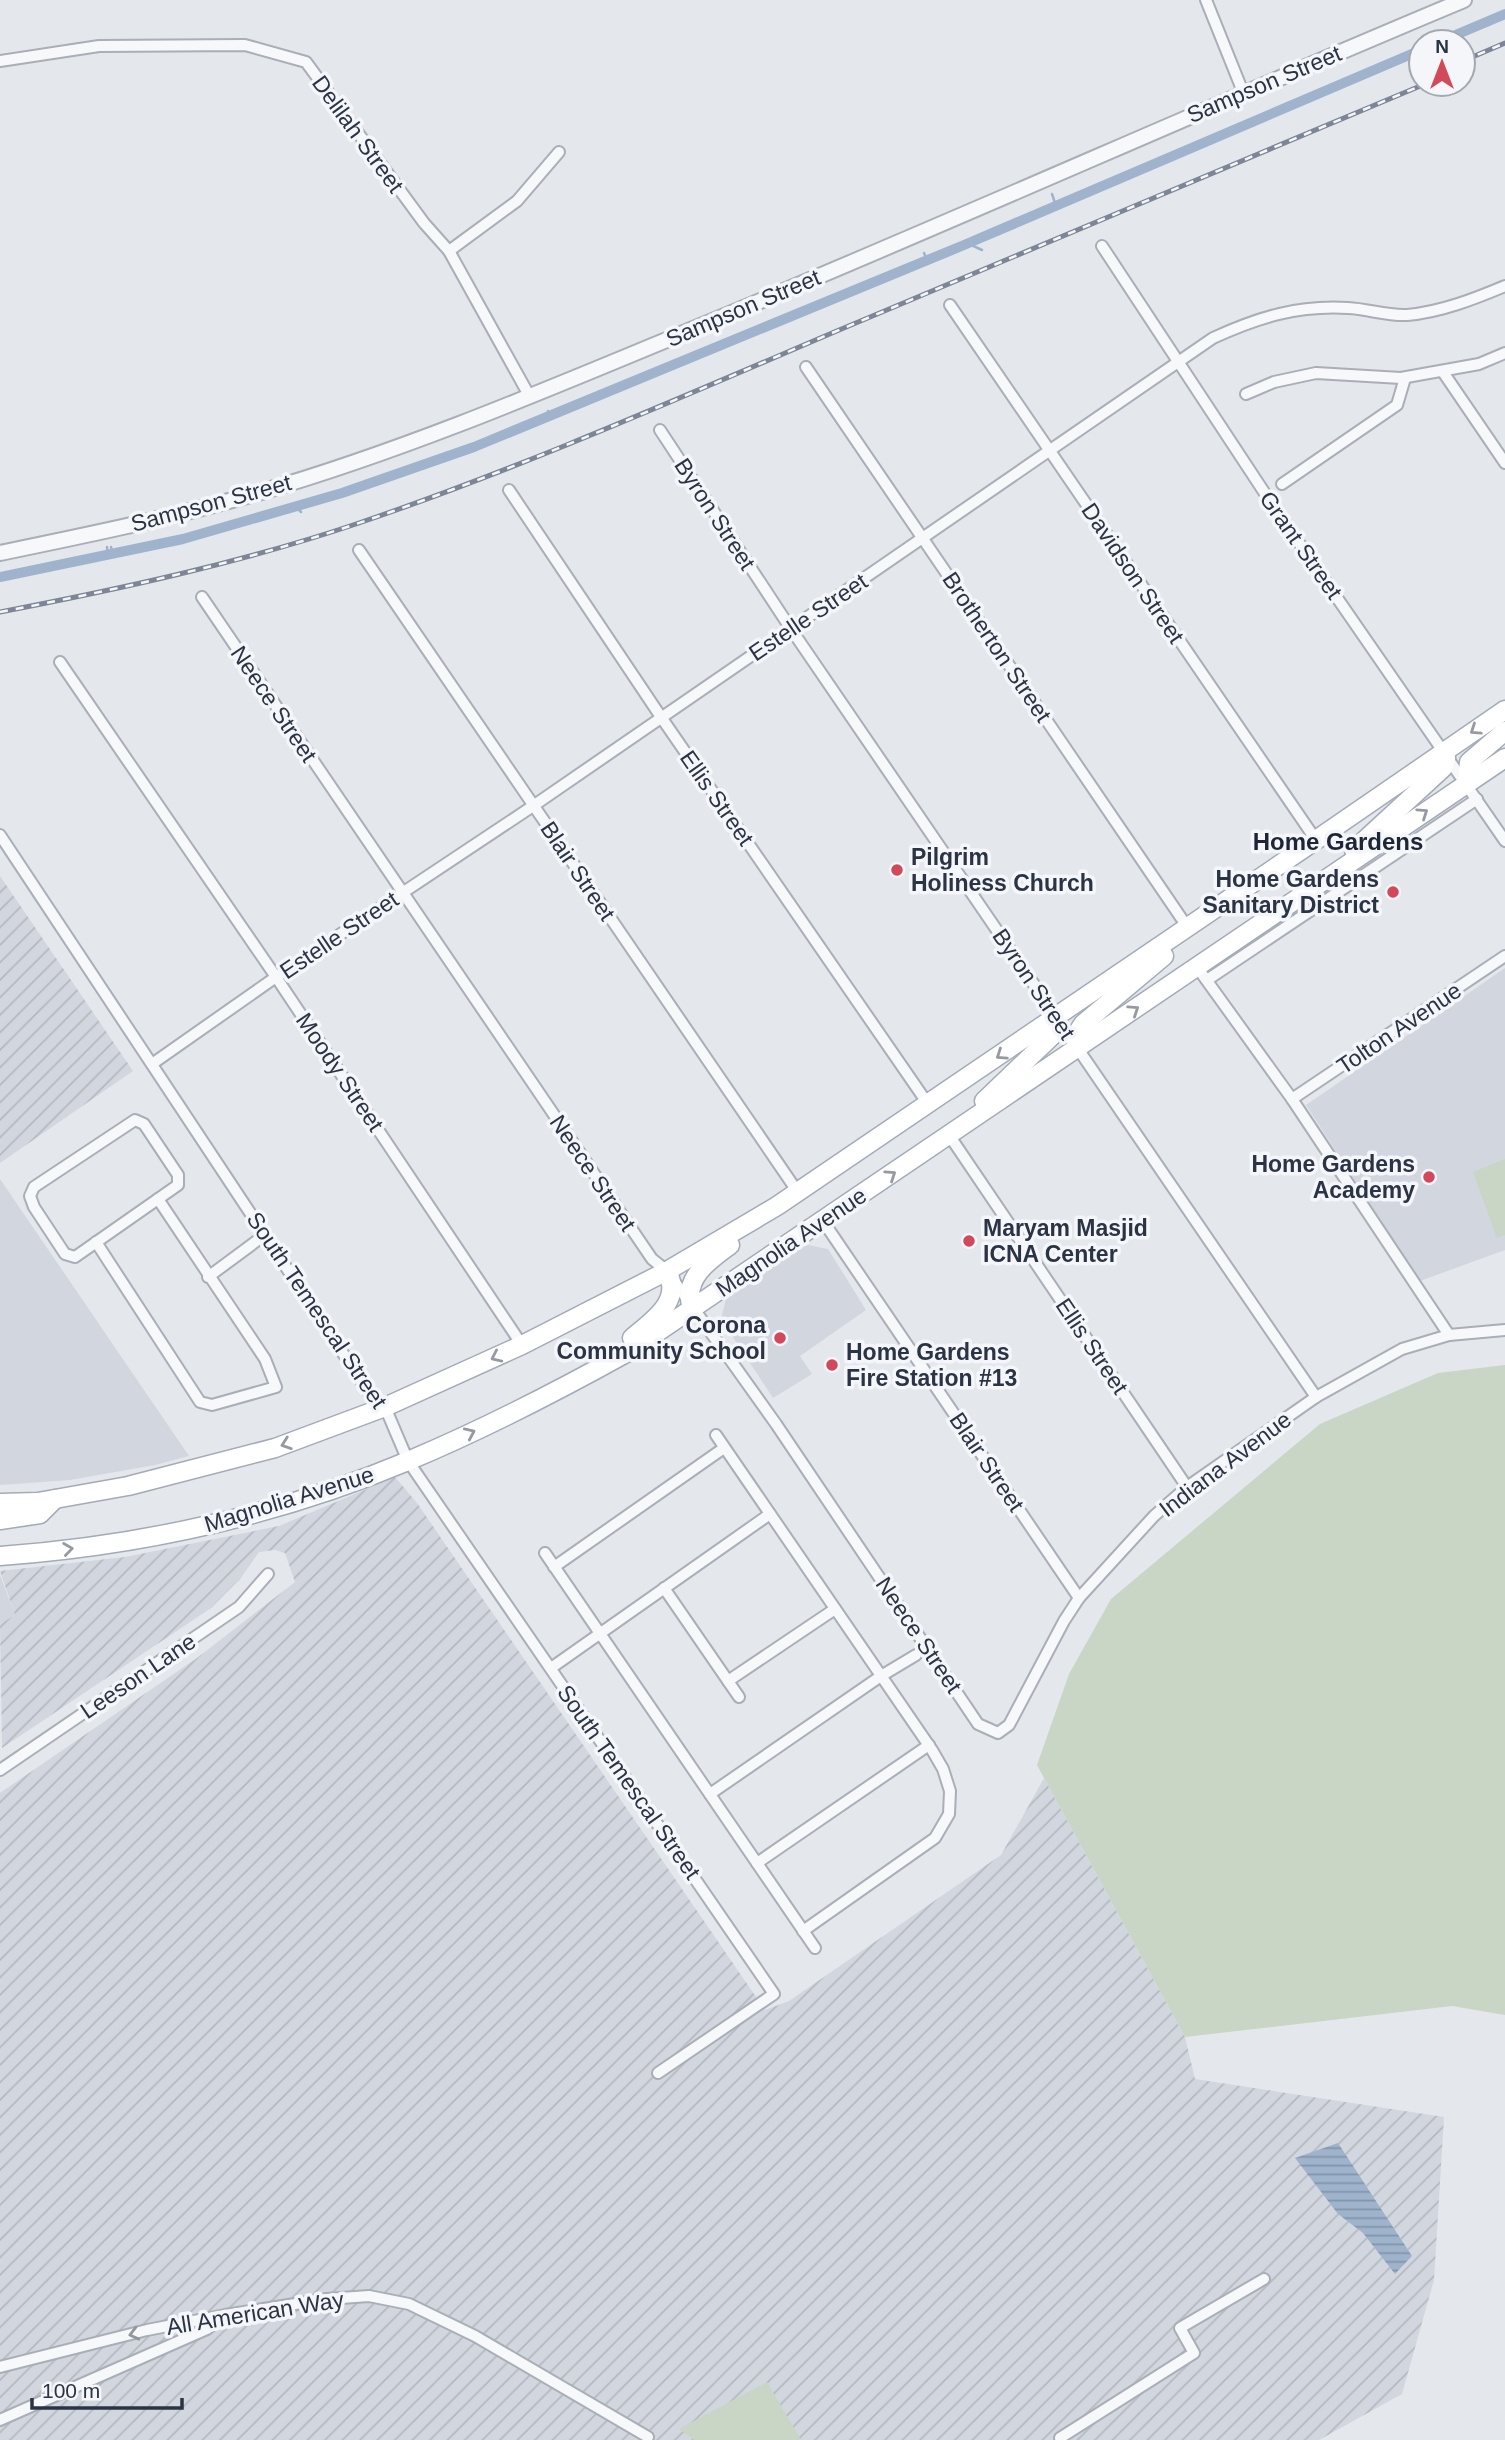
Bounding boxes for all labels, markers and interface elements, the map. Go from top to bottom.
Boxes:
north arrow [1407,28,1477,98]
text: N [1435,36,1449,57]
street label: Sampson Street [1183,40,1346,128]
street label: Delilah Street [307,71,409,198]
street label: Sampson Street [662,264,825,352]
street label: Byron Street [669,453,761,575]
street label: Sampson Street [128,469,295,537]
street label: Grant Street [1254,486,1348,604]
street label: Davidson Street [1076,498,1190,649]
street label: Brotherton Street [937,567,1057,727]
street label: Estelle Street [744,568,872,666]
street label: Neece Street [226,641,323,767]
one-way arrow [1470,722,1483,735]
street label: Ellis Street [675,746,760,851]
one-way arrow [1416,808,1429,821]
street label: Blair Street [535,817,621,926]
district label: Home Gardens [1253,828,1423,855]
place label: Pilgrim Holiness Church [911,844,1094,896]
marker: Pilgrim Holiness Church [889,862,905,878]
place label: Home Gardens Sanitary District [1203,866,1379,918]
marker: Home Gardens Sanitary District [1385,884,1401,900]
street label: Estelle Street [275,886,403,984]
street label: Byron Street [987,924,1081,1045]
street label: Tolton Avenue [1332,977,1466,1079]
one-way arrow [1126,1006,1139,1018]
street label: Moody Street [291,1008,389,1136]
one-way arrow [995,1047,1008,1060]
street label: Neece Street [545,1110,642,1236]
place label: Home Gardens Academy [1251,1151,1415,1203]
marker: Home Gardens Academy [1421,1169,1437,1185]
one-way arrow [883,1171,896,1183]
street label: Magnolia Avenue [711,1182,871,1302]
street label: South Temescal Street [242,1207,393,1414]
place label: Maryam Masjid ICNA Center [983,1215,1148,1267]
marker: Maryam Masjid ICNA Center [961,1233,977,1249]
street label: Ellis Street [1050,1293,1134,1399]
place label: Corona Community School [556,1312,766,1364]
marker: Corona Community School [772,1330,788,1346]
place label: Home Gardens Fire Station #13 [846,1339,1017,1391]
one-way arrow [491,1349,503,1363]
marker: Home Gardens Fire Station #13 [824,1357,840,1373]
street label: Indiana Avenue [1154,1406,1296,1522]
street label: Blair Street [944,1408,1030,1517]
one-way arrow [463,1427,476,1441]
one-way arrow [281,1436,293,1450]
street label: Magnolia Avenue [201,1461,377,1537]
one-way arrow [62,1542,74,1557]
street label: Neece Street [871,1572,968,1698]
street label: Leeson Lane [76,1628,200,1724]
street label: South Temescal Street [552,1680,706,1885]
street label: All American Way [164,2286,346,2340]
one-way arrow [128,2326,140,2340]
scale bar [32,2366,182,2410]
text: 100 m [42,2379,100,2402]

